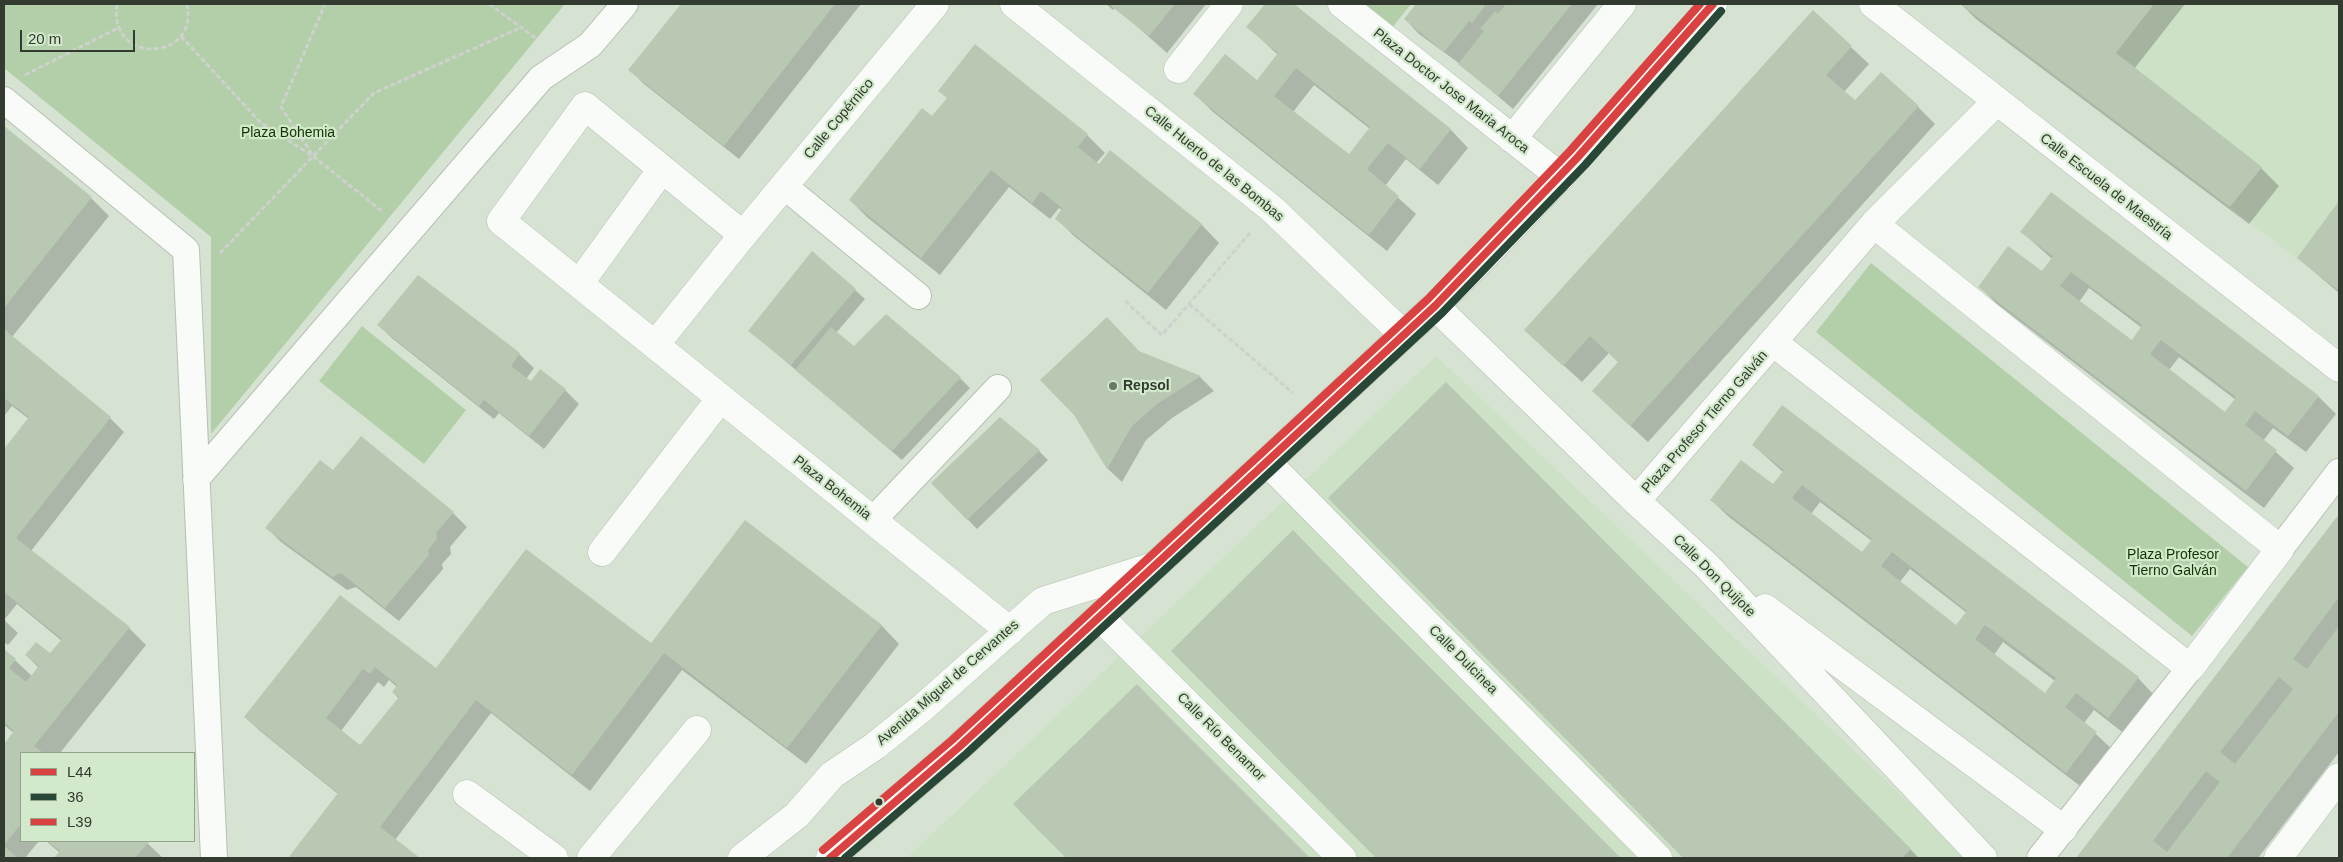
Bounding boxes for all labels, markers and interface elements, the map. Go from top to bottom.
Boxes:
scale bar [22,20,138,52]
street label: Plaza Doctor Jose Maria Aroca [1370,25,1532,157]
text: 20 m [28,30,61,47]
street label: Calle Copérnico [801,75,877,163]
street label: Calle Huerto de las Bombas [1141,103,1287,225]
park label: Plaza Bohemia [241,125,335,141]
street label: Calle Escuela de Maestría [2036,130,2176,244]
street label: Plaza Profesor Tierno Galván [1639,347,1771,497]
place label: Repsol [1123,378,1170,394]
marker: Repsol [1107,380,1119,392]
street label: Plaza Bohemia [790,452,874,524]
street label: Calle Don Quijote [1669,531,1759,621]
park label: Plaza Profesor Tierno Galván [2127,547,2219,580]
street label: Avenida Miguel de Cervantes [874,617,1022,749]
street label: Calle Dulcinea [1425,622,1501,698]
street label: Calle Río Benamor [1173,689,1269,785]
legend [20,752,195,842]
text: L44 [67,763,92,780]
text: 36 [67,788,84,805]
unlabelled marker [874,797,884,807]
text: L39 [67,813,92,830]

